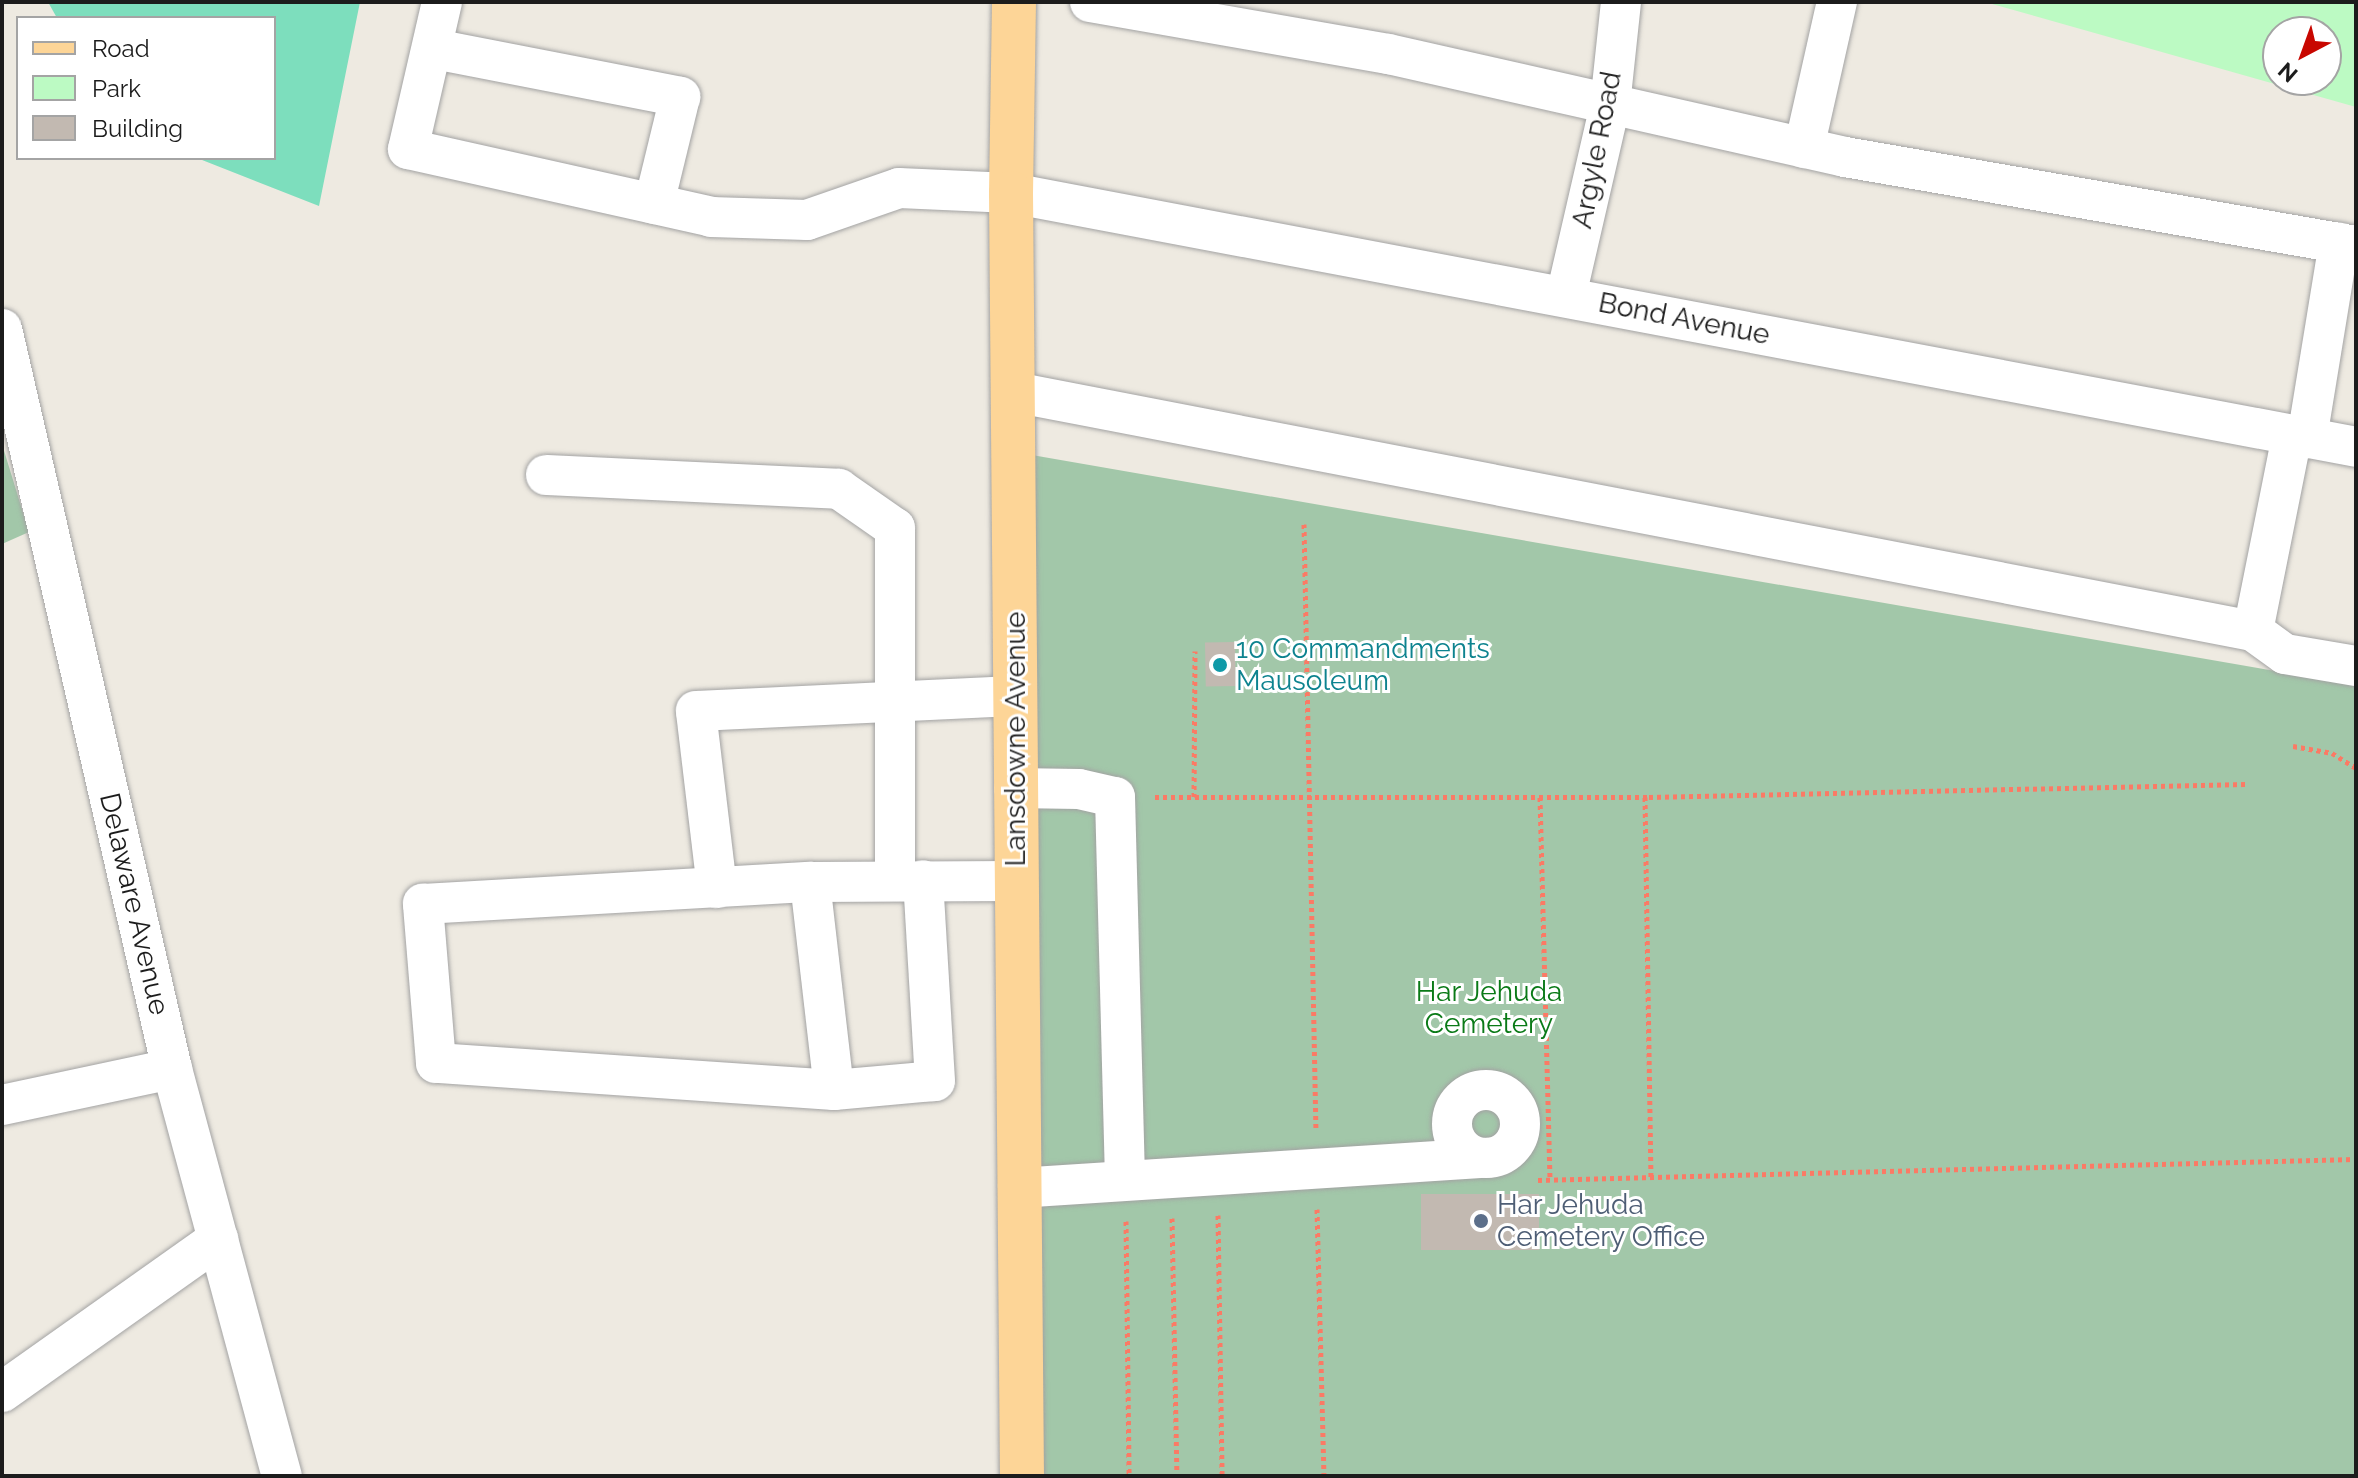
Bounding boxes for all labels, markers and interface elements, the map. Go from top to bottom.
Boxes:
legend [16,16,276,160]
north arrow [2262,16,2342,96]
text: Road [92,34,150,63]
text: N [2273,57,2302,88]
street label: Argyle Road [1565,69,1629,231]
text: Park [92,74,141,103]
text: Building [92,114,183,143]
street label: Bond Avenue [1595,286,1773,352]
street label: Lansdowne Avenue [999,611,1033,867]
place label: 10 Commandments Mausoleum [1236,632,1490,698]
marker: 10 Commandments Mausoleum [1211,656,1229,674]
street label: Delaware Avenue [92,789,176,1019]
park label: Har Jehuda Cemetery [1415,975,1563,1041]
place label: Har Jehuda Cemetery Office [1497,1188,1706,1254]
marker: Har Jehuda Cemetery Office [1472,1212,1490,1230]

